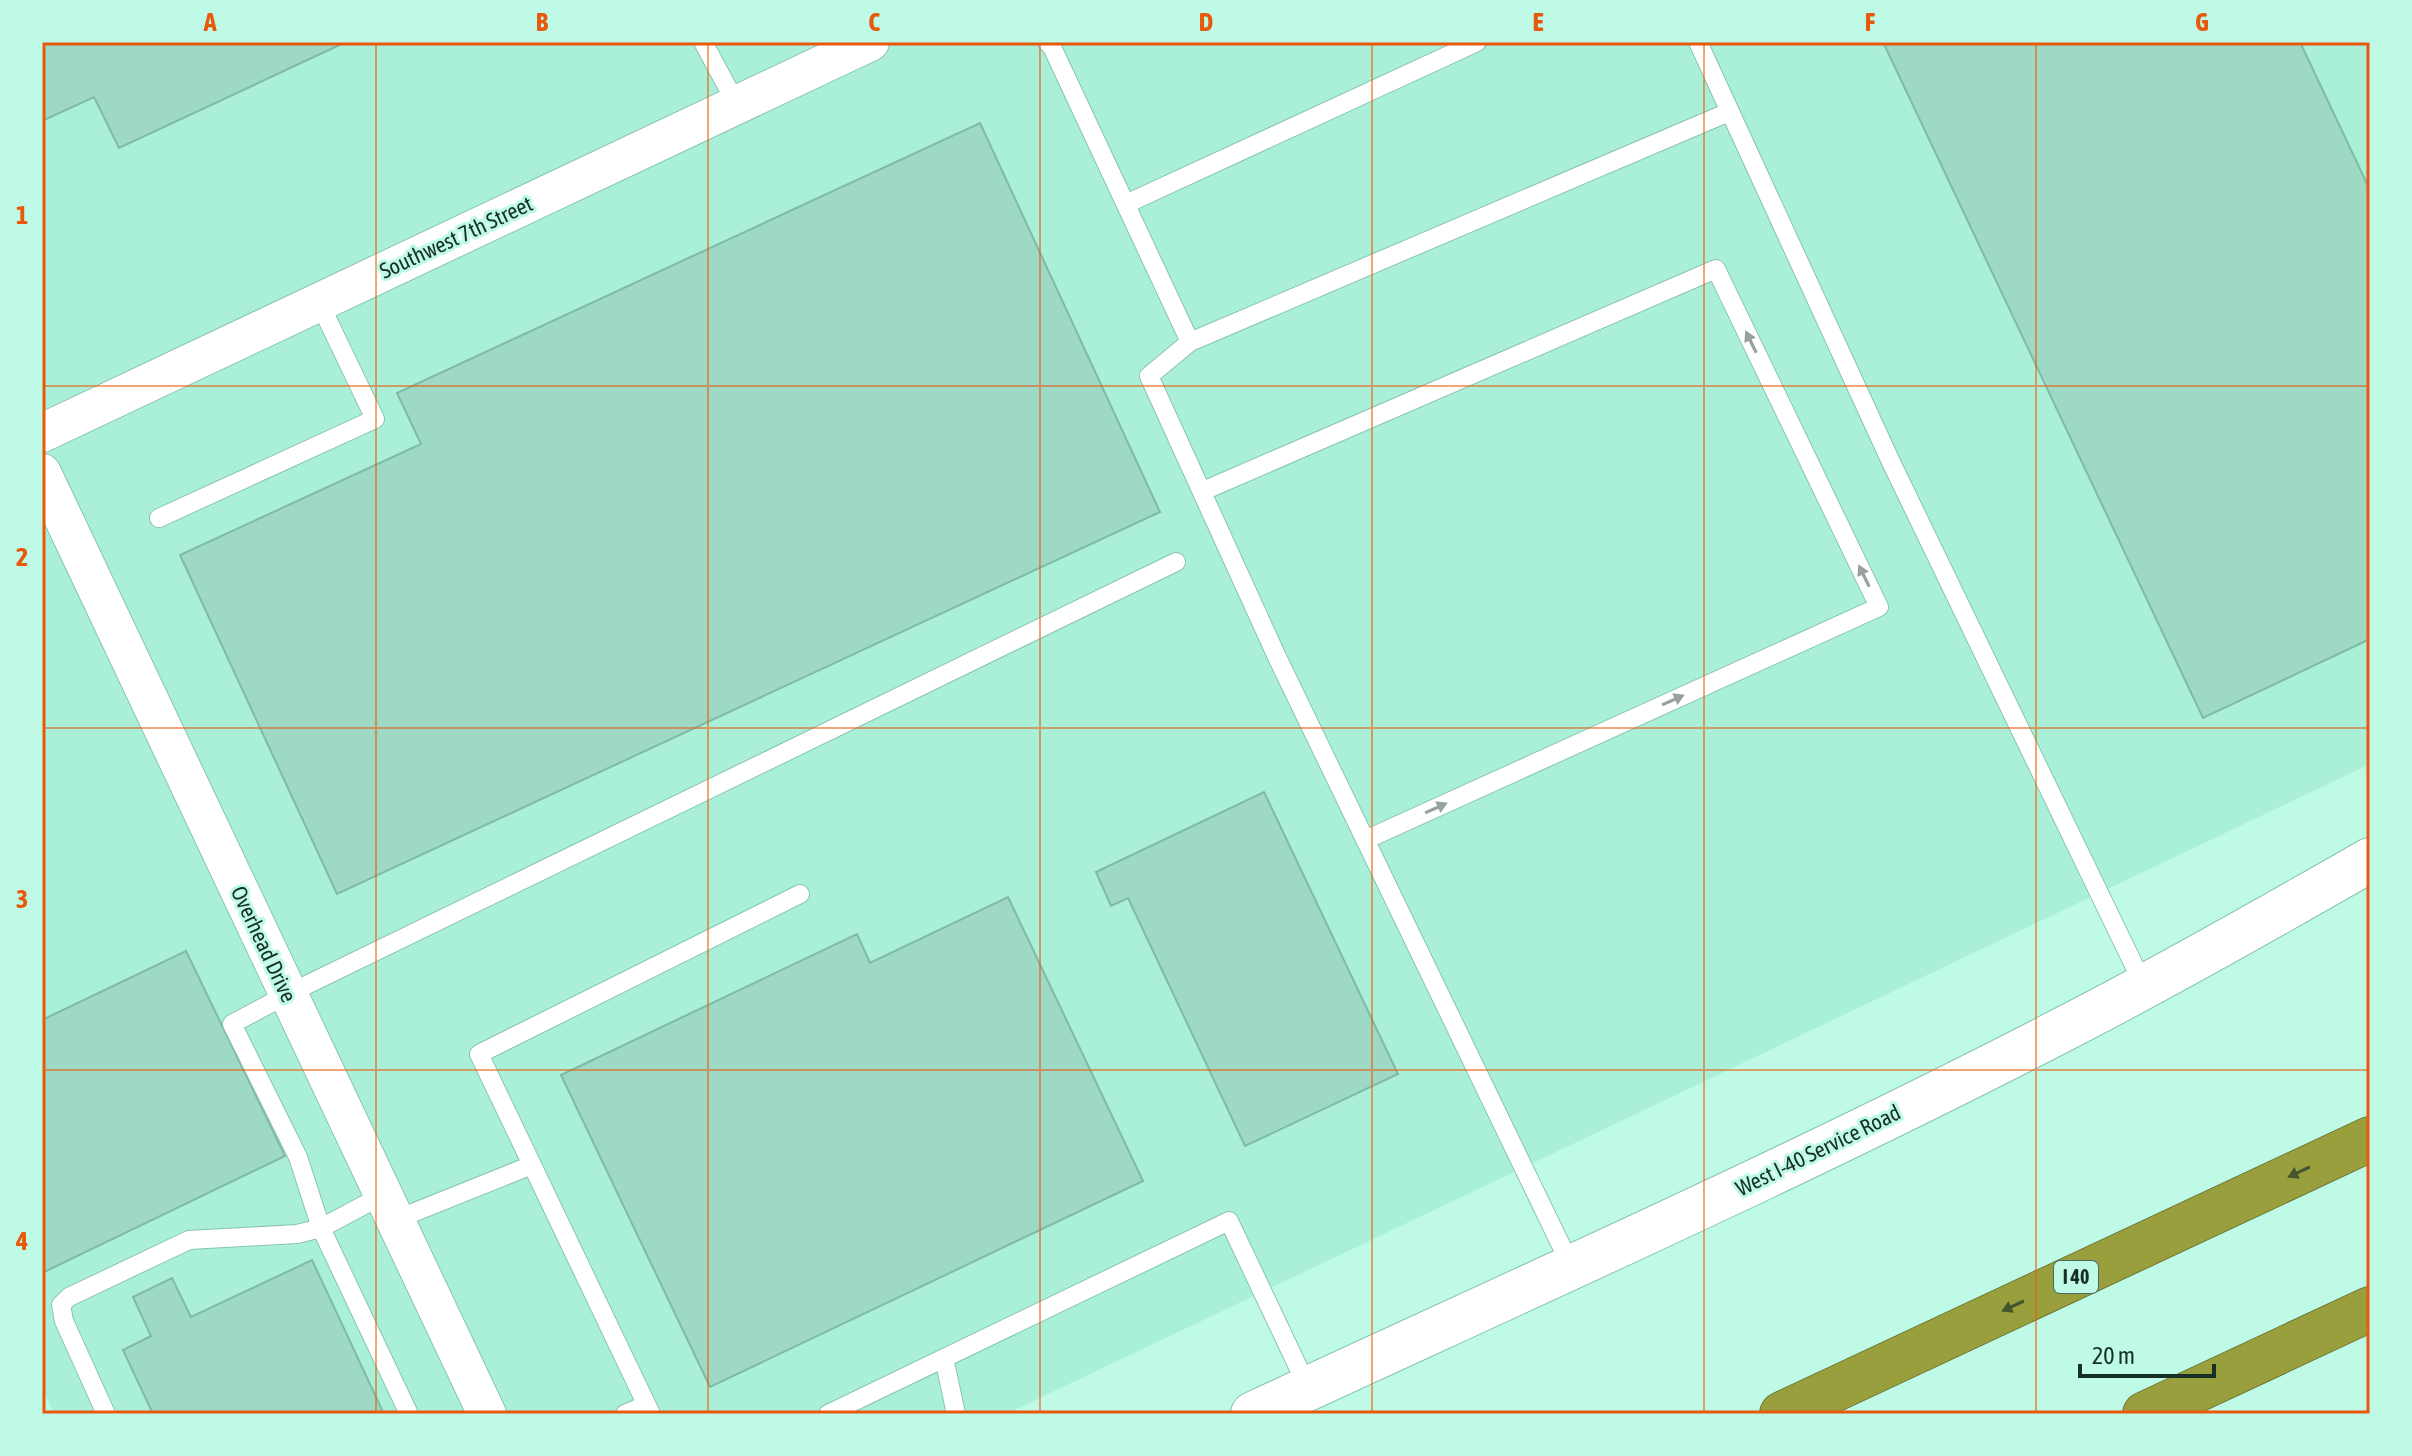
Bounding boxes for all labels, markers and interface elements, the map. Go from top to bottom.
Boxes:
text: A [203,7,217,37]
text: B [536,7,549,37]
text: C [868,7,880,37]
text: D [1199,7,1213,37]
text: E [1532,7,1544,37]
text: F [1865,7,1876,37]
text: G [2195,7,2209,37]
street label: Southwest 7th Street [375,190,537,284]
text: 1 [16,200,28,230]
one-way arrow [1744,330,1758,353]
text: 2 [16,542,28,572]
one-way arrow [1857,565,1871,588]
one-way arrow [1661,693,1685,707]
one-way arrow [1425,801,1448,814]
street label: Overhead Drive [226,882,302,1006]
text: 3 [16,884,28,914]
street label: West I-40 Service Road [1731,1099,1905,1201]
one-way arrow [2288,1165,2311,1179]
text: 4 [15,1226,28,1256]
road number: I 40 [2054,1261,2098,1293]
one-way arrow [2001,1299,2025,1313]
scale bar [2080,1328,2214,1378]
text: 20 m [2092,1342,2135,1369]

